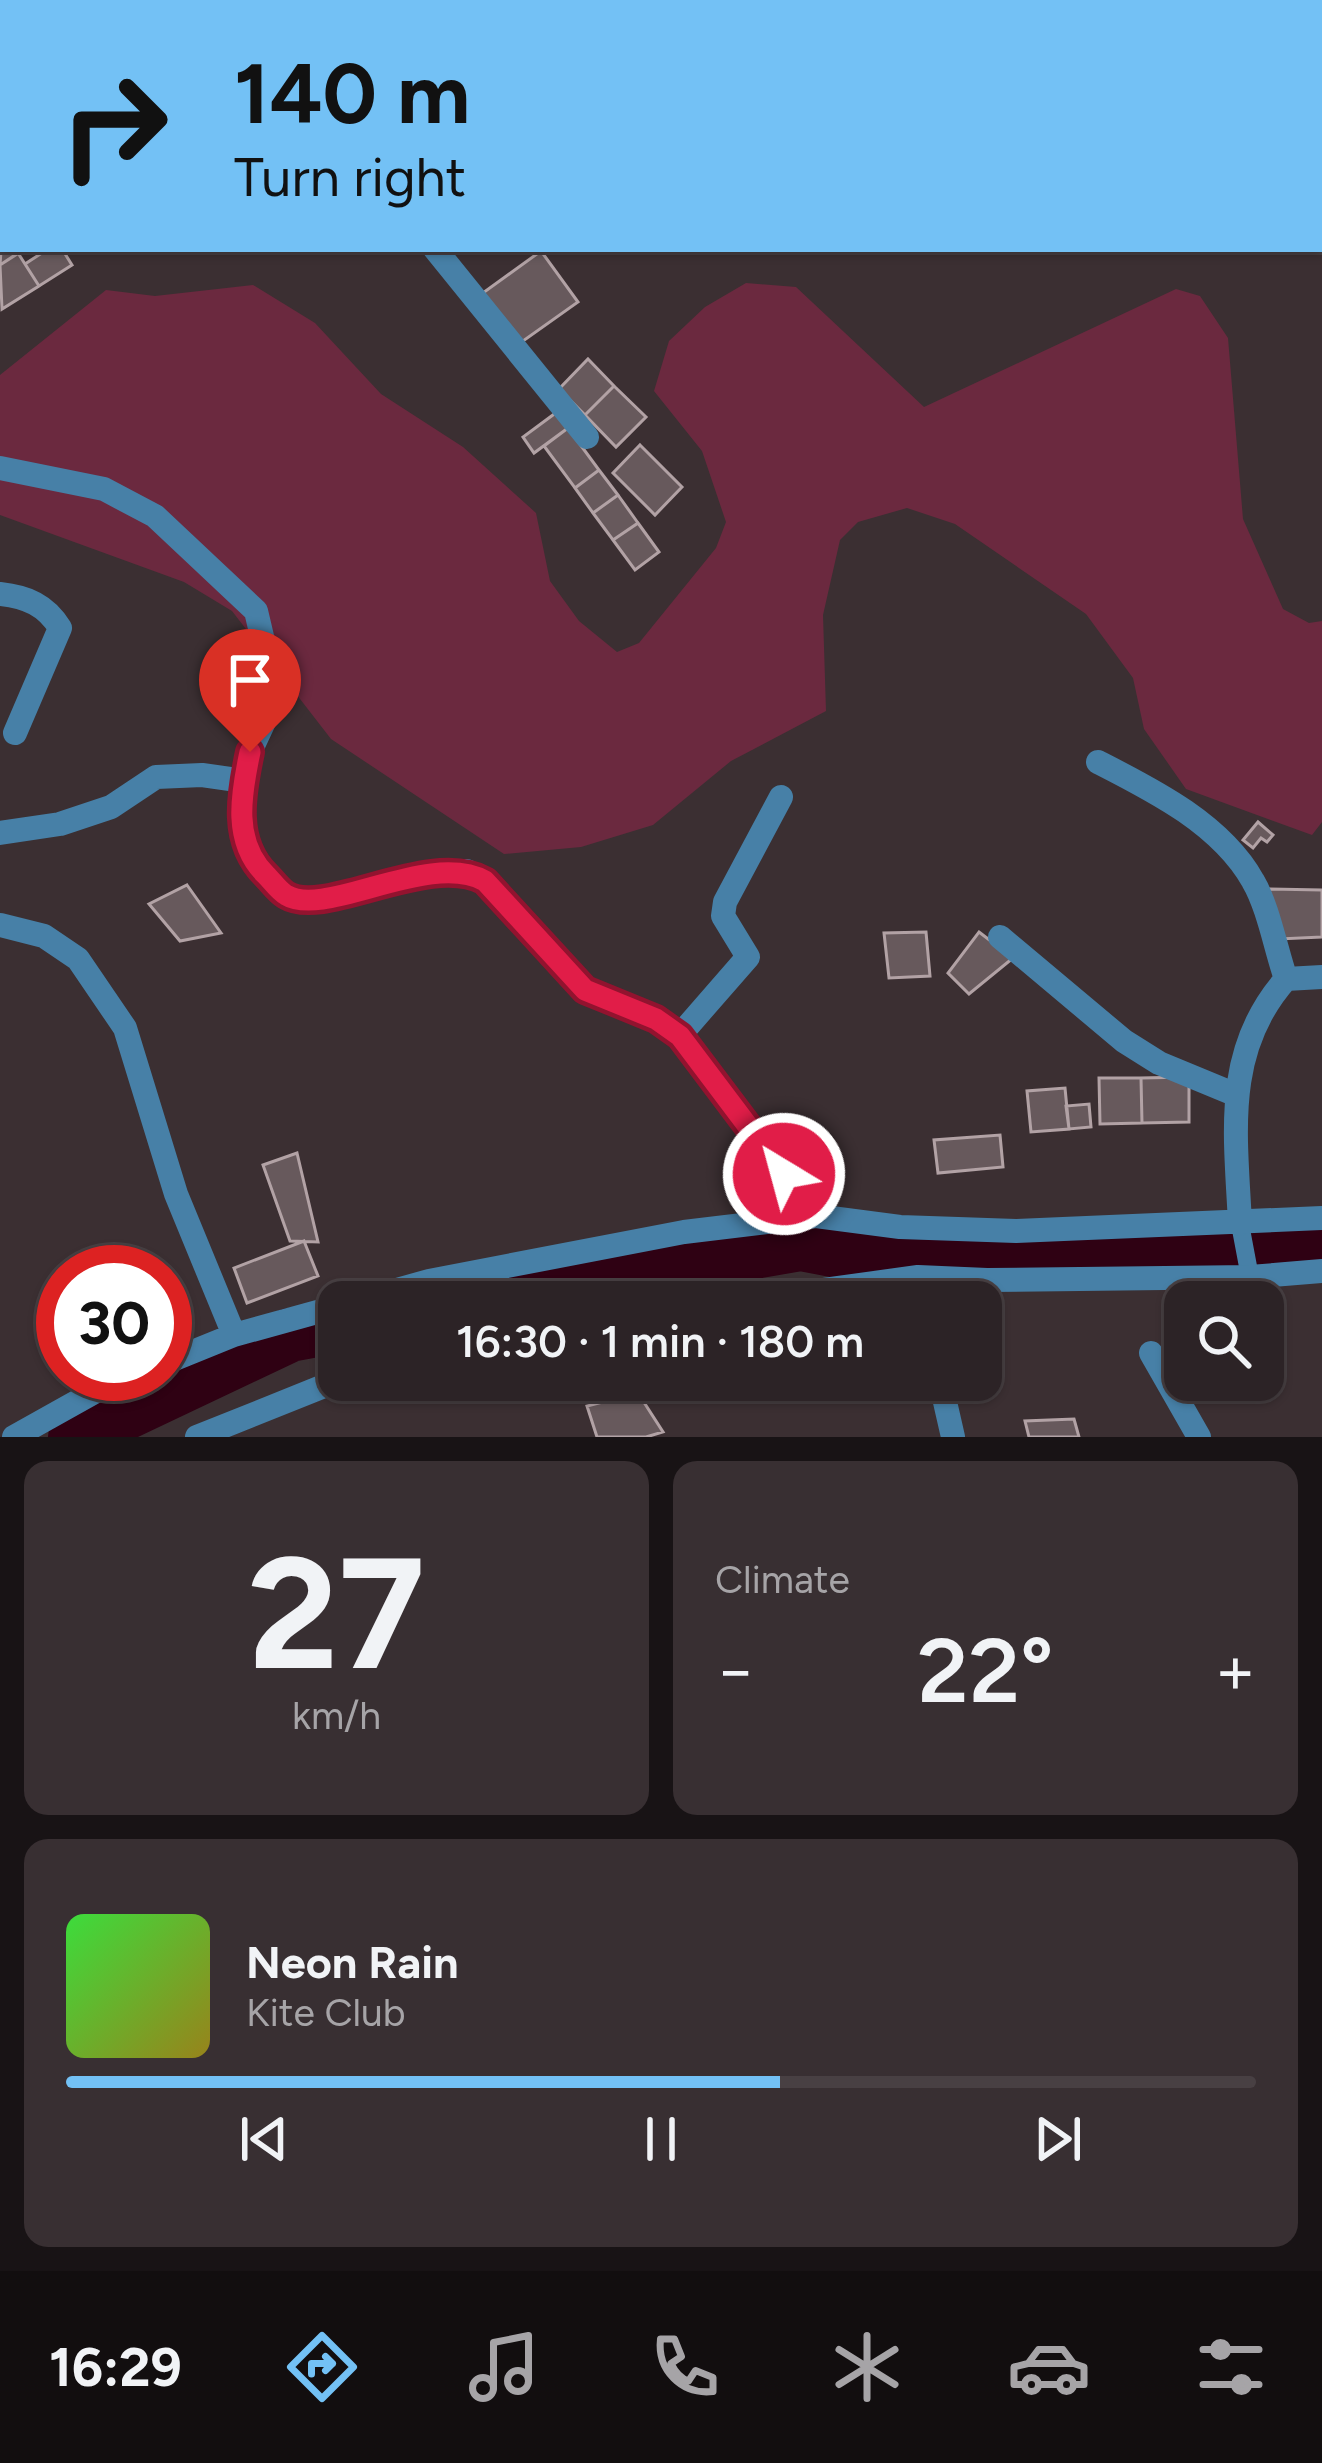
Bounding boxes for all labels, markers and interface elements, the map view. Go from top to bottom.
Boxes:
text: 140 m [234,43,470,144]
icon: right [36,48,192,204]
text: Turn right [234,145,466,210]
pin [199,629,301,752]
icon: arrive [217,647,283,713]
position arrow [721,1111,847,1237]
speed limit sign: 30 [36,1245,192,1401]
map controls [1164,1281,1284,1401]
button: search [1164,1281,1284,1401]
text: 16:30 · 1 min · 180 m [456,1314,864,1368]
text: 27 [248,1520,425,1707]
text: Climate [715,1556,850,1603]
text: 22° [917,1616,1054,1725]
text: − [715,1630,756,1710]
text: + [1215,1630,1256,1710]
text: km/h [292,1692,381,1739]
text: Neon Rain [246,1935,459,1989]
text: Kite Club [246,1989,406,2036]
icon: previous [231,2106,297,2172]
icon: pause [628,2106,694,2172]
icon: next [1025,2106,1091,2172]
icon: directions [280,2325,364,2409]
icon: music [462,2325,546,2409]
icon: phone [643,2325,727,2409]
icon: climate [825,2325,909,2409]
icon: car [1007,2325,1091,2409]
icon: filters [1189,2325,1273,2409]
text: 16:29 [49,2335,182,2400]

